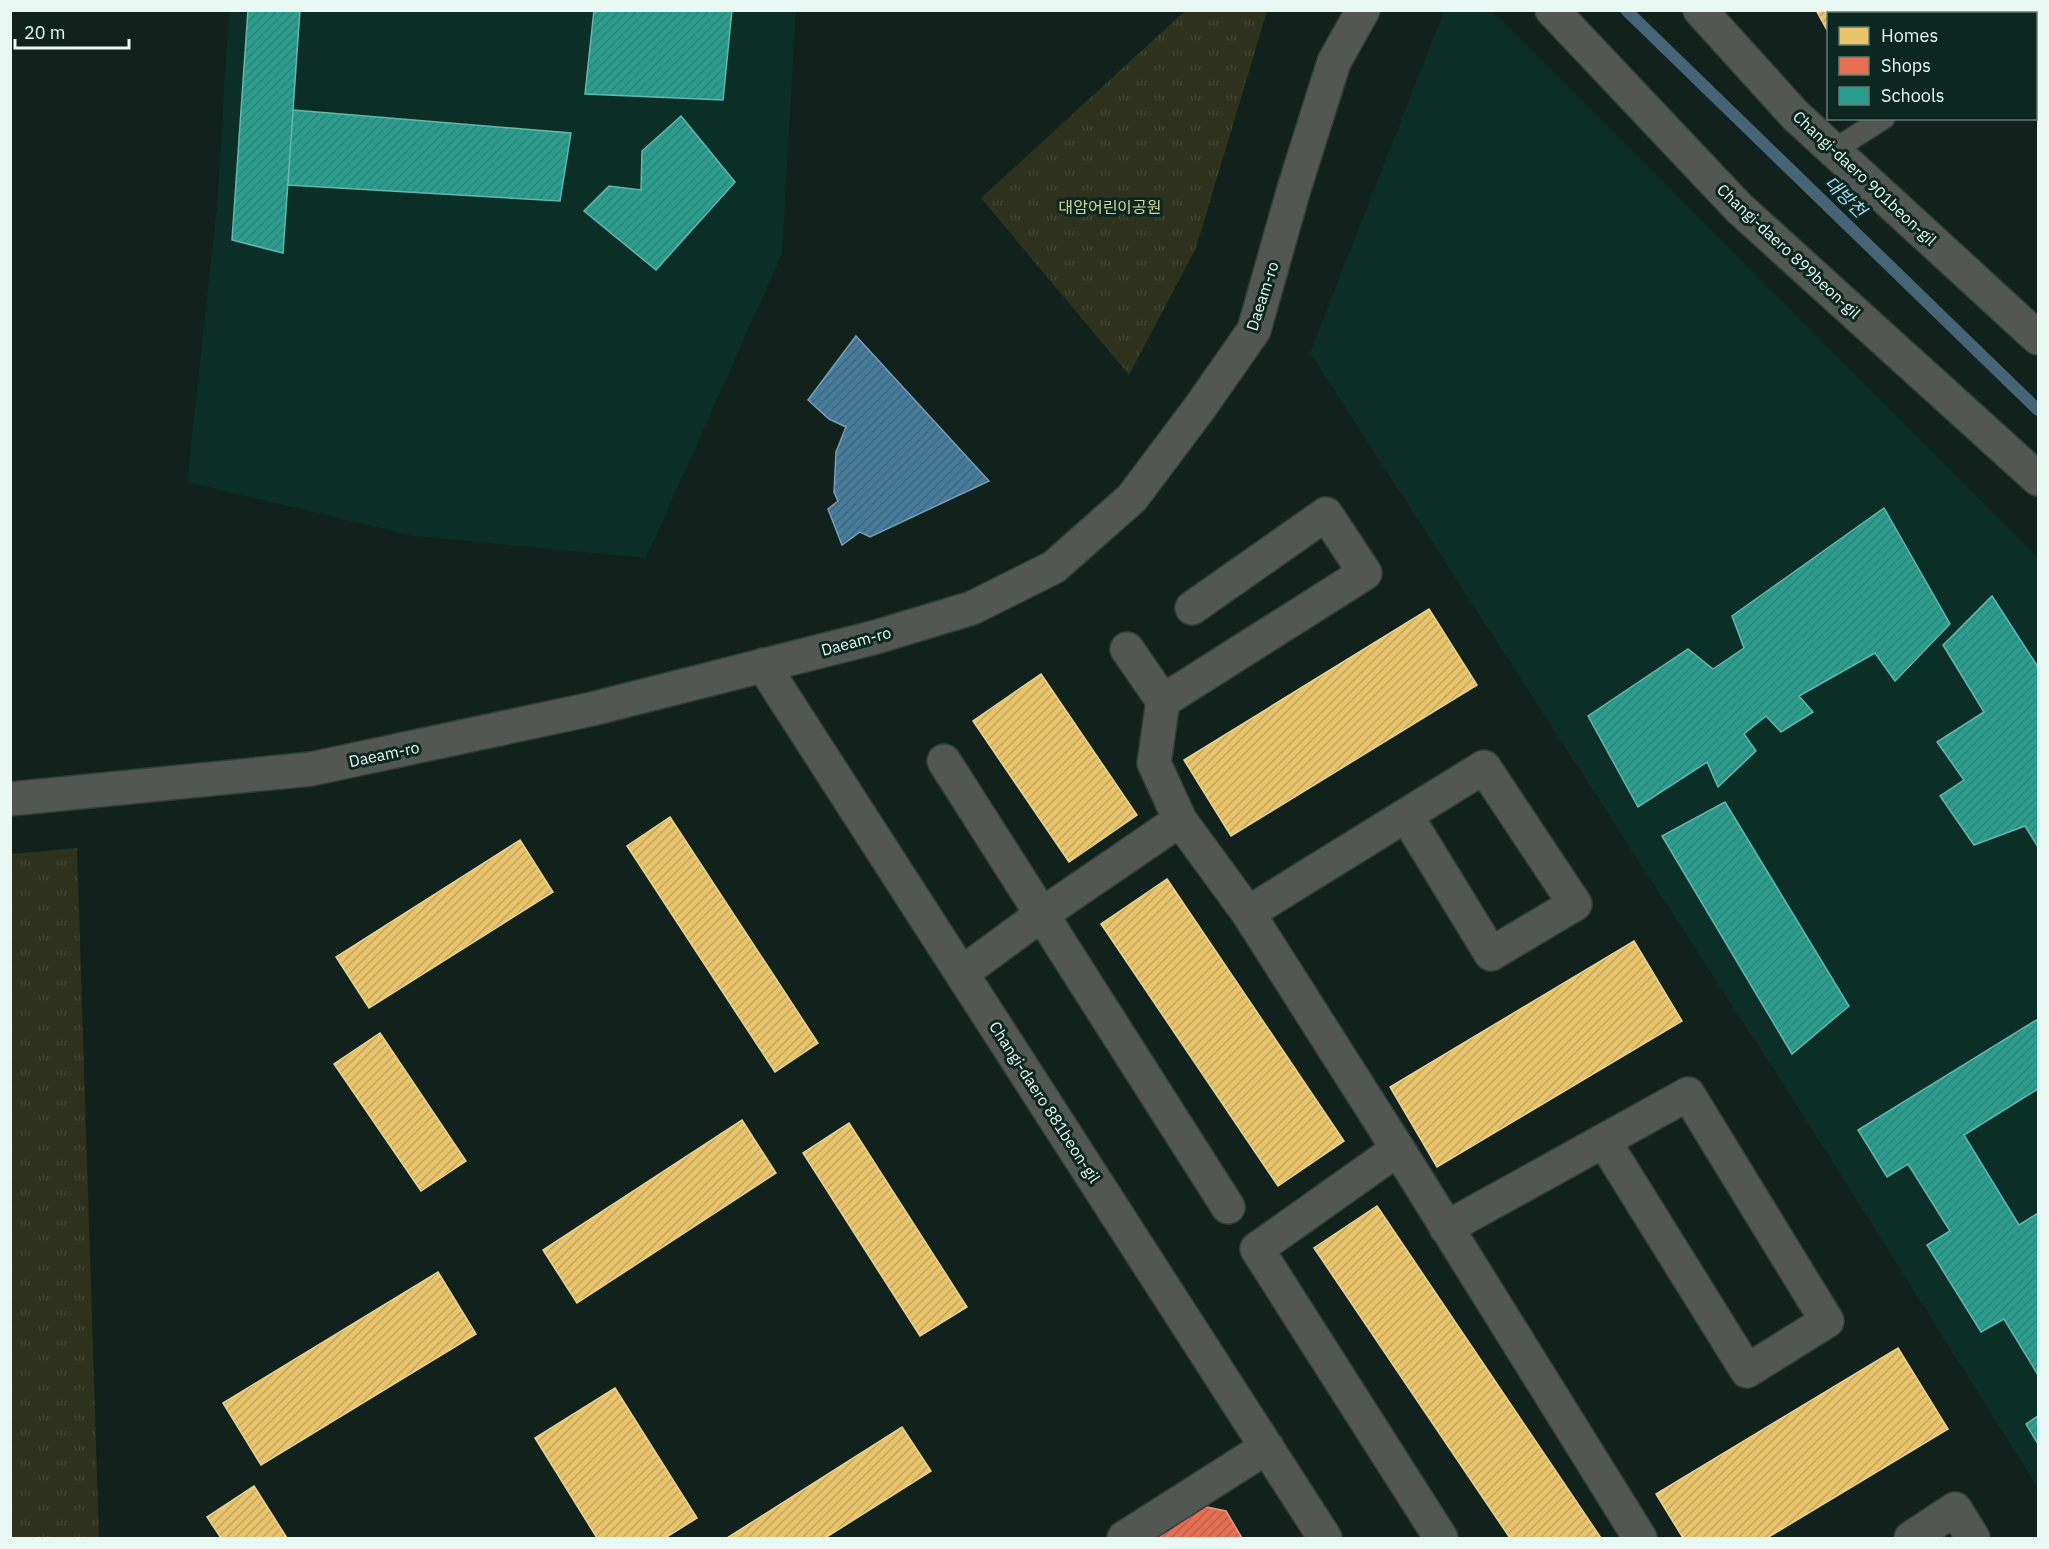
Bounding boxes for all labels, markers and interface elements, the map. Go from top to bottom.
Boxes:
scale bar [15,12,129,50]
legend [1827,12,2037,120]
text: 20 m [24,21,66,44]
text: Homes [1881,24,1938,47]
text: Shops [1881,54,1931,77]
text: Schools [1881,84,1945,107]
street label: Changi-daero 901beon-gil [1789,106,1941,250]
water label: 대방천 [1819,171,1873,224]
street label: Changi-daero 899beon-gil [1713,179,1865,323]
park label: 대암어린이공원 [1058,197,1162,217]
street label: Daeam-ro [1241,259,1283,333]
street label: Daeam-ro [819,622,893,660]
street label: Daeam-ro [347,737,421,771]
street label: Changi-daero 881beon-gil [985,1017,1105,1187]

